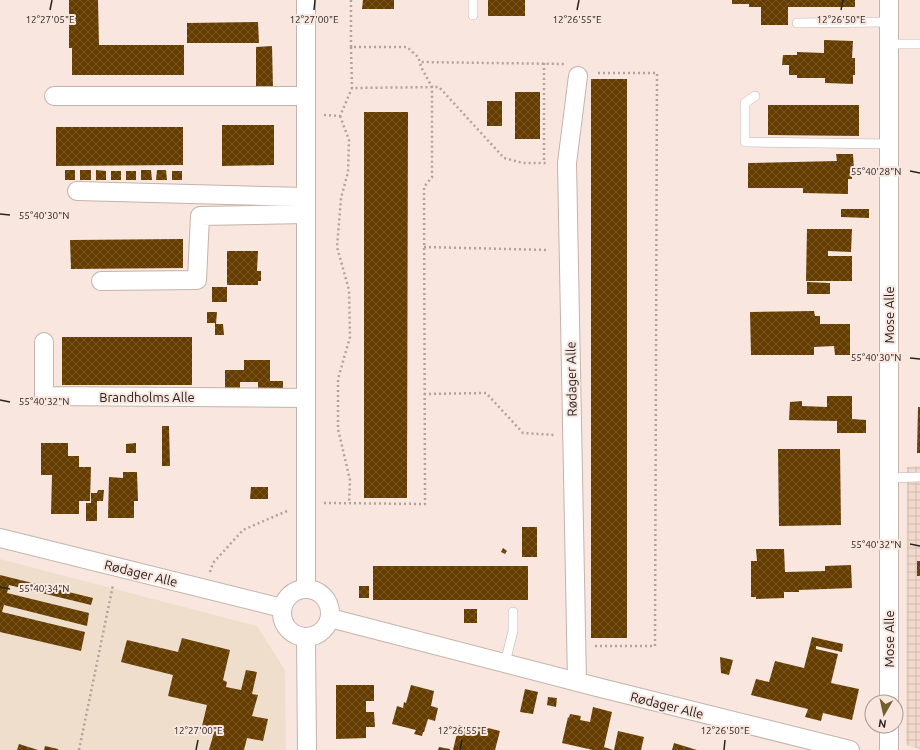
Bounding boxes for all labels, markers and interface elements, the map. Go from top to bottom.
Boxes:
text: 12°27'05"E [25,14,75,25]
text: 12°27'00"E [289,14,339,25]
text: 12°26'55"E [552,14,602,25]
text: 12°26'50"E [816,14,866,25]
text: 55°40'28"N [851,166,901,177]
text: 55°40'30"N [19,210,69,221]
street label: Mose Alle [882,286,896,344]
street label: Rødager Alle [563,341,579,417]
text: 55°40'30"N [851,352,901,363]
street label: Brandholms Alle [99,390,195,404]
text: 55°40'32"N [19,396,69,407]
text: 55°40'32"N [851,539,901,550]
street label: Rødager Alle [103,557,179,589]
text: 55°40'34"N [19,583,69,594]
street label: Mose Alle [882,610,896,668]
street label: Rødager Alle [629,689,705,721]
north arrow [864,694,904,734]
text: N [877,717,887,730]
text: 12°27'00"E [173,725,223,736]
text: 12°26'55"E [437,725,487,736]
text: 12°26'50"E [700,725,750,736]

